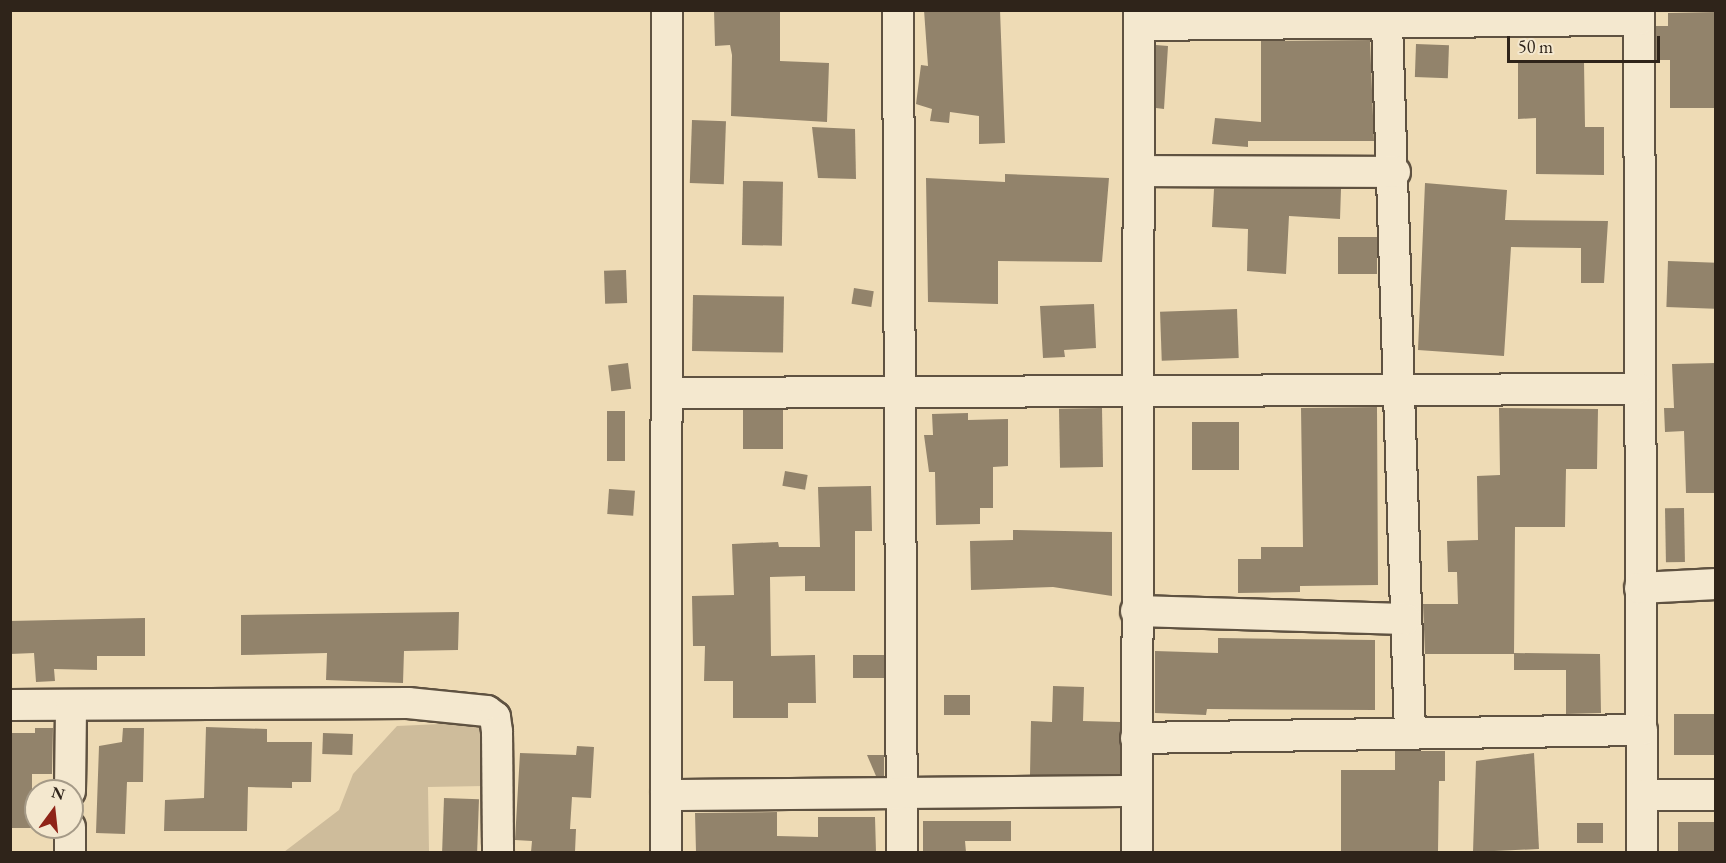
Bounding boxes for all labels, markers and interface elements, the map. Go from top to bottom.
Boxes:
scale bar [1510,24,1663,62]
text: 50 m [1518,35,1553,58]
north arrow [24,779,84,839]
text: N [49,781,67,805]

